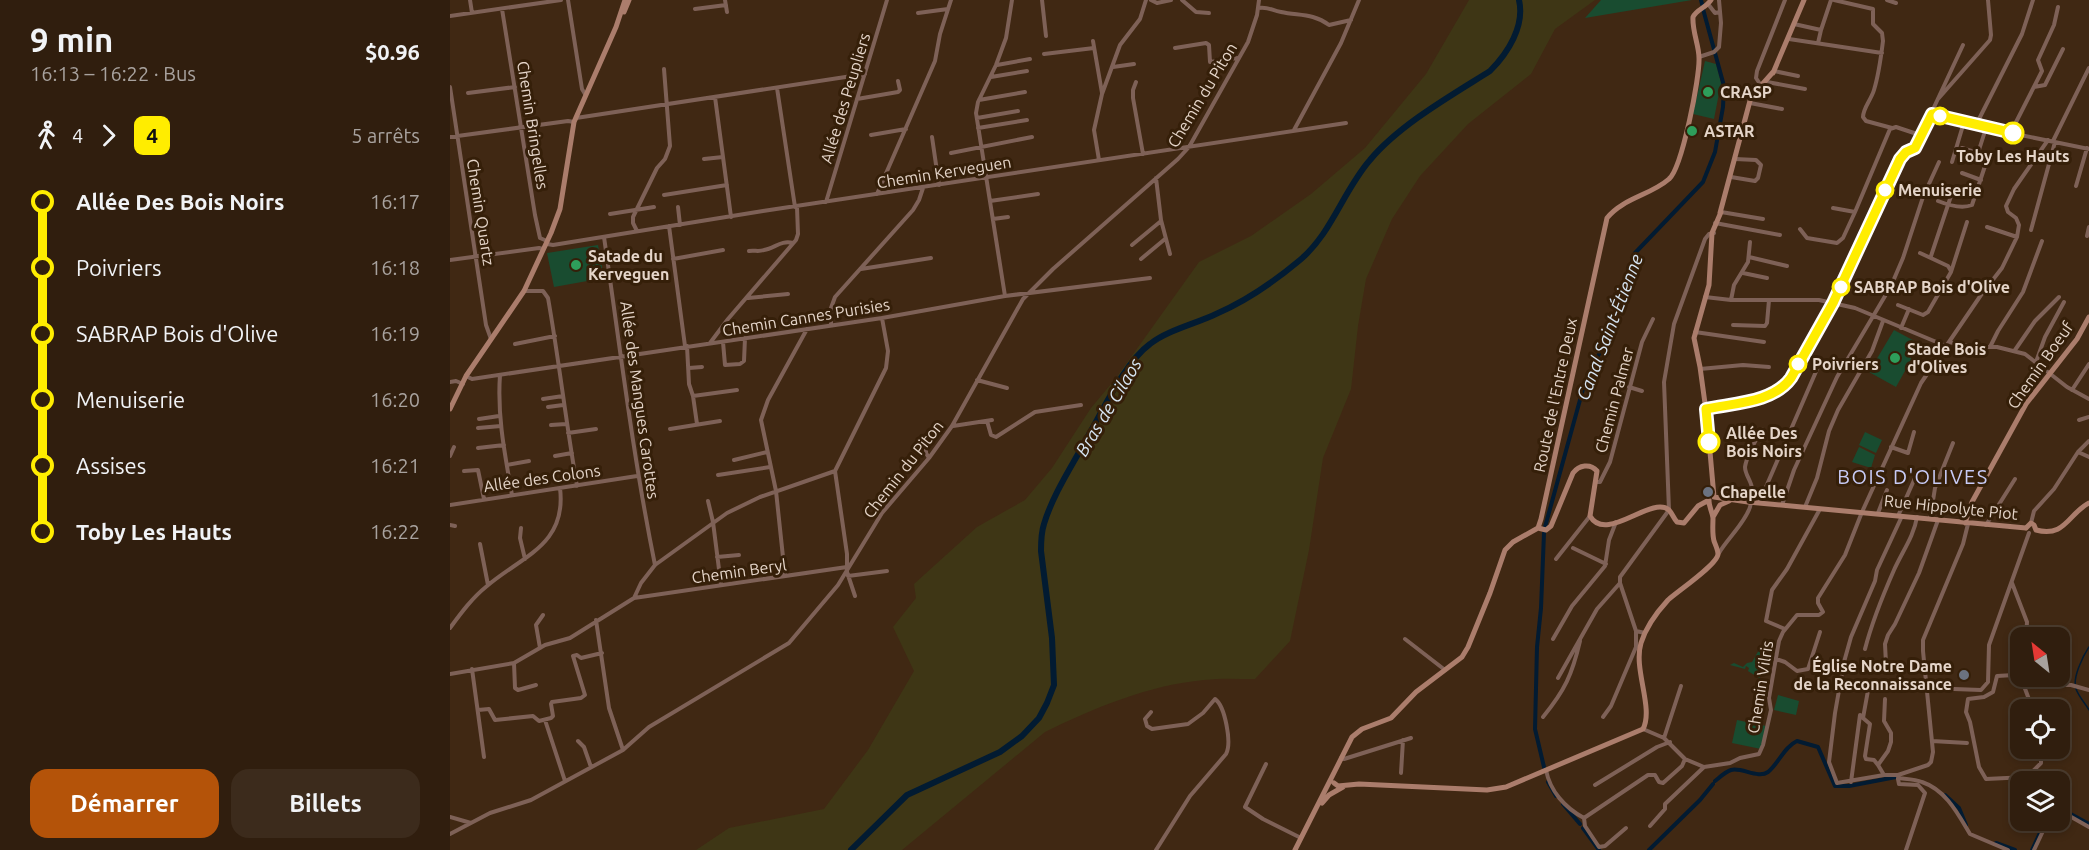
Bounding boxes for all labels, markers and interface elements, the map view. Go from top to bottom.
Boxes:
text: 9 min [30,21,113,58]
street label: Allée des Peupliers [817,31,873,165]
text: $0.96 [365,39,420,64]
street label: Chemin du Piton [1164,40,1240,150]
street label: Chemin Bringelles [514,60,552,191]
text: 16:13 – 16:22 · Bus [30,62,196,85]
place label: CRASP [1720,83,1772,101]
marker: CRASP [1701,85,1715,99]
unlabelled marker [1931,107,1949,125]
icon: walk [30,119,63,152]
icon: forward [92,119,125,152]
place label: ASTAR [1704,122,1755,140]
marker: Toby Les Hauts [2002,122,2024,144]
text: 4 [146,123,158,147]
text: 4 [72,124,83,147]
text: 5 arrêts [351,124,420,147]
marker: ASTAR [1685,124,1699,138]
place label: Toby Les Hauts [1956,147,2070,165]
street label: Chemin Kerveguen [875,152,1013,192]
street label: Chemin Quartz [464,157,498,267]
marker: Menuiserie [1876,181,1894,199]
place label: Menuiserie [1898,181,1982,199]
text: Allée Des Bois Noirs [76,189,284,214]
text: 16:17 [370,190,420,213]
place label: Satade du Kerveguen [588,247,669,283]
water label: Canal Saint-Étienne [1571,251,1646,403]
text: Poivriers [76,255,162,280]
text: 16:18 [370,256,420,279]
marker: Satade du Kerveguen [569,258,583,272]
marker: SABRAP Bois d'Olive [1832,278,1850,296]
place label: SABRAP Bois d'Olive [1854,278,2010,296]
street label: Chemin Cannes Purisies [721,295,891,339]
street label: Allée des Mangues Carottes [617,300,663,500]
street label: Route de l'Entre Deux [1530,316,1580,474]
street label: Chemin Boeuf [2003,317,2077,412]
text: SABRAP Bois d'Olive [76,321,278,346]
text: 16:19 [370,322,420,345]
place label: Stade Bois d'Olives [1907,340,1986,376]
street label: Chemin Palmer [1591,345,1637,455]
marker: Stade Bois d'Olives [1888,351,1902,365]
water label: Bras de Cilaos [1071,354,1145,459]
marker: Poivriers [1789,355,1807,373]
place label: Poivriers [1812,355,1879,373]
text: Menuiserie [76,387,185,412]
text: 16:20 [370,388,420,411]
street label: Chemin du Piton [859,417,947,521]
place label: Allée Des Bois Noirs [1726,424,1802,460]
marker: Allée Des Bois Noirs [1698,431,1720,453]
text: Assises [76,453,146,478]
text: 16:21 [370,454,420,477]
street label: Allée des Colons [482,461,602,495]
district label: BOIS D'OLIVES [1837,465,1989,488]
place label: Chapelle [1720,483,1786,501]
marker: Chapelle [1701,485,1715,499]
street label: Rue Hippolyte Piot [1883,491,2020,523]
text: Toby Les Hauts [76,519,232,544]
text: 16:22 [370,520,420,543]
street label: Chemin Beryl [690,555,788,587]
north arrow [2010,627,2070,687]
map controls [2010,627,2070,831]
street label: Chemin Vilris [1744,639,1776,735]
place label: Église Notre Dame de la Reconnaissance [1794,655,1952,693]
marker: Église Notre Dame de la Reconnaissance [1957,668,1971,682]
button: locate [2010,699,2070,759]
button: Démarrer [30,769,219,838]
button: Billets [231,769,420,838]
button: layers [2010,771,2070,831]

